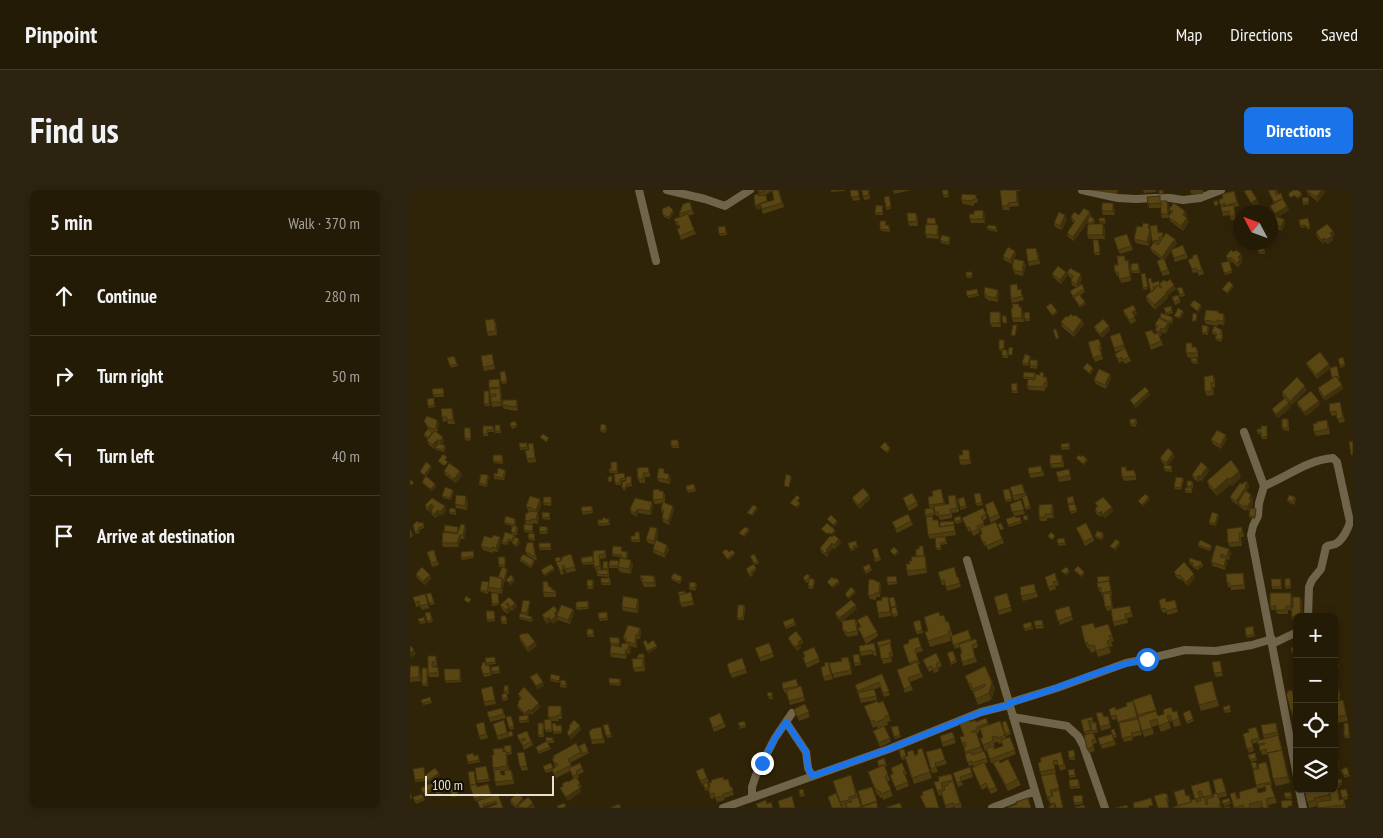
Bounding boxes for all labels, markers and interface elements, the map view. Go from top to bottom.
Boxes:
text: Pinpoint [25,19,97,50]
text: Map [1176,23,1202,46]
text: Directions [1230,23,1293,46]
text: Saved [1321,23,1358,46]
text: Find us [30,107,119,153]
button: Directions [1244,107,1353,154]
north arrow [1233,205,1278,250]
text: 5 min [50,209,92,236]
text: Walk · 370 m [288,213,360,233]
icon: ahead [50,282,78,310]
text: Continue [97,284,157,308]
text: 280 m [325,286,360,306]
icon: right [50,362,78,390]
text: Turn right [97,364,163,388]
text: 50 m [332,366,360,386]
icon: left [50,442,78,470]
text: Turn left [97,444,154,468]
text: 40 m [332,446,360,466]
icon: arrive [50,522,78,550]
text: Arrive at destination [97,524,235,548]
map controls [1293,613,1338,793]
button: + [1293,613,1338,658]
route start [1136,648,1159,671]
button: − [1293,658,1338,703]
button: locate [1293,703,1338,748]
button: layers [1293,748,1338,793]
route end [751,752,774,775]
scale bar [425,773,554,796]
text: 100 m [432,776,463,794]

